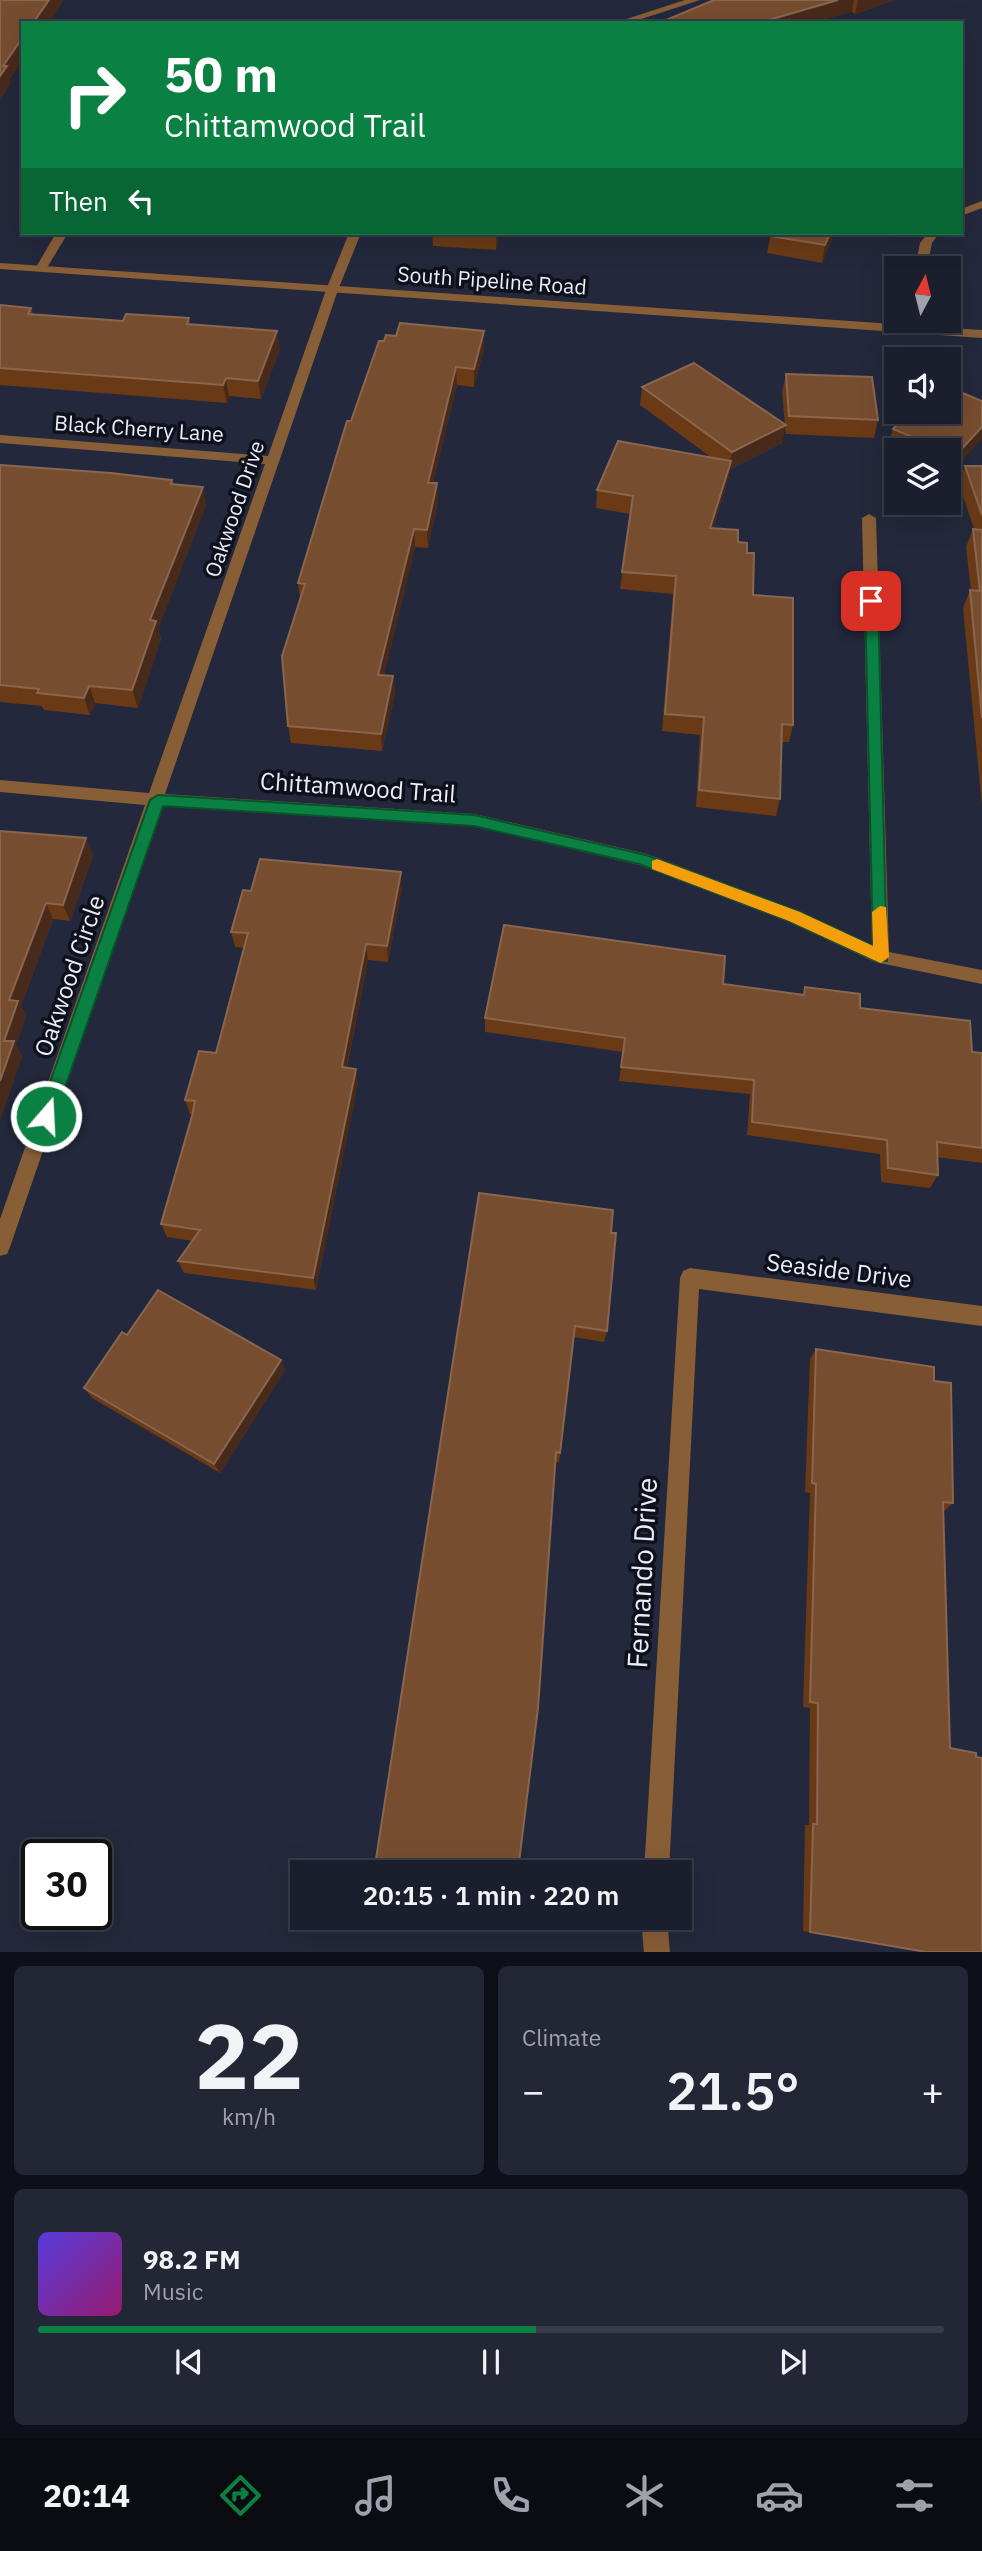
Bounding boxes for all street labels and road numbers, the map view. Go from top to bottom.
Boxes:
street label: South Pipeline Road [397,259,588,301]
street label: Black Cherry Lane [53,408,225,448]
street label: Oakwood Drive [198,437,271,581]
street label: Chittamwood Trail [259,764,457,810]
street label: Oakwood Circle [26,891,112,1061]
street label: Seaside Drive [765,1245,914,1295]
street label: Fernando Drive [618,1477,665,1669]

